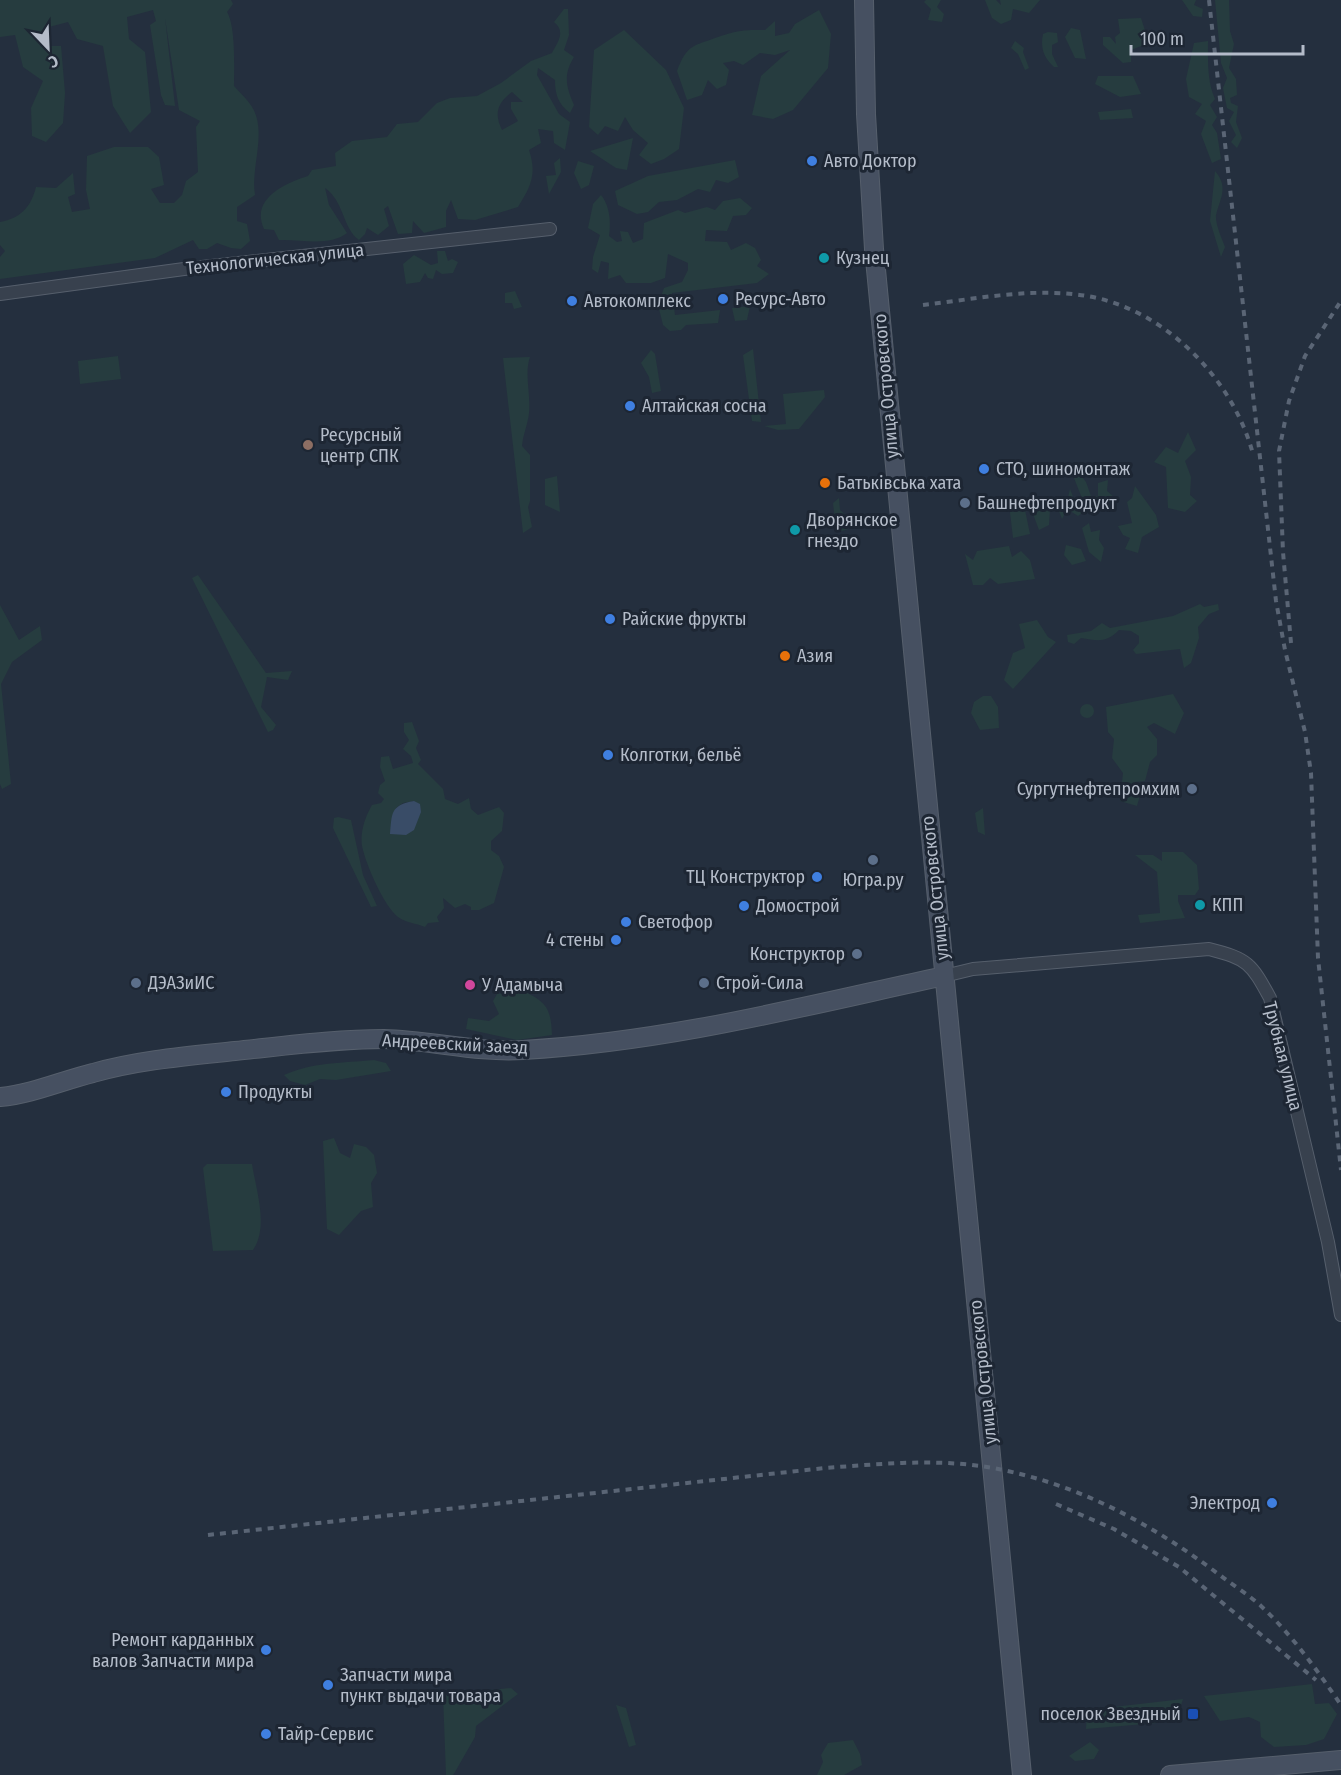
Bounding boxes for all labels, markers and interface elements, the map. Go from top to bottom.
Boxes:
north arrow [18,18,78,78]
scale bar [1131,18,1304,56]
text: 100 m [1140,28,1184,50]
text: С [46,51,61,72]
place label: Авто Доктор [824,150,917,172]
marker: Авто Доктор [805,154,819,168]
street label: Технологическая улица [185,239,365,279]
place label: Кузнец [836,247,890,269]
marker: Кузнец [817,251,831,265]
place label: Ресурс-Авто [735,288,826,310]
place label: Автокомплекс [584,290,691,312]
marker: Ресурс-Авто [716,292,730,306]
marker: Автокомплекс [565,294,579,308]
street label: улица Островского [869,313,903,459]
place label: Алтайская сосна [642,395,767,417]
marker: Алтайская сосна [623,399,637,413]
place label: Ресурсный центр СПК [320,424,402,467]
marker: Ресурсный центр СПК [301,438,315,452]
place label: СТО, шиномонтаж [996,458,1131,480]
marker: СТО, шиномонтаж [977,462,991,476]
place label: Батькiвська хата [837,472,962,494]
marker: Батькiвська хата [818,476,832,490]
place label: Башнефтепродукт [977,492,1117,514]
marker: Башнефтепродукт [958,496,972,510]
place label: Дворянское гнездо [806,509,898,552]
marker: Дворянское гнездо [788,523,802,537]
place label: Райские фрукты [622,608,746,630]
marker: Райские фрукты [603,612,617,626]
place label: Азия [797,645,833,667]
marker: Азия [778,649,792,663]
place label: Колготки, бельё [620,744,742,766]
marker: Колготки, бельё [601,748,615,762]
place label: Сургутнефтепромхим [1017,778,1180,800]
marker: Сургутнефтепромхим [1185,782,1199,796]
street label: улица Островского [916,815,954,961]
marker: Югра.ру [866,853,880,867]
place label: ТЦ Конструктор [686,866,805,888]
place label: Югра.ру [842,869,904,891]
marker: ТЦ Конструктор [810,870,824,884]
place label: КПП [1212,894,1243,916]
place label: Домострой [755,895,840,917]
marker: КПП [1193,898,1207,912]
marker: Домострой [737,899,751,913]
place label: Светофор [638,911,713,933]
marker: Светофор [619,915,633,929]
place label: 4 стены [546,929,604,951]
marker: 4 стены [609,933,623,947]
place label: Конструктор [750,943,845,965]
marker: Конструктор [850,947,864,961]
place label: ДЭАЗиИС [147,972,214,994]
place label: Строй-Сила [716,972,804,994]
place label: У Адамыча [481,974,563,996]
marker: ДЭАЗиИС [129,976,143,990]
marker: Строй-Сила [697,976,711,990]
marker: У Адамыча [463,978,477,992]
street label: Трубная улица [1259,999,1307,1113]
street label: Андреевский заезд [381,1029,529,1059]
place label: Продукты [238,1081,313,1103]
marker: Продукты [219,1085,233,1099]
street label: улица Островского [964,1299,1002,1445]
place label: Электрод [1190,1492,1260,1514]
marker: Электрод [1265,1496,1279,1510]
place label: Ремонт карданных валов Запчасти мира [92,1629,254,1672]
marker: Ремонт карданных валов Запчасти мира [259,1643,273,1657]
place label: Запчасти мира пункт выдачи товара [340,1664,501,1707]
marker: Запчасти мира пункт выдачи товара [321,1678,335,1692]
place label: поселок Звездный [1040,1703,1181,1725]
marker: поселок Звездный [1186,1707,1200,1721]
place label: Тайр-Сервис [278,1723,374,1745]
marker: Тайр-Сервис [259,1727,273,1741]

